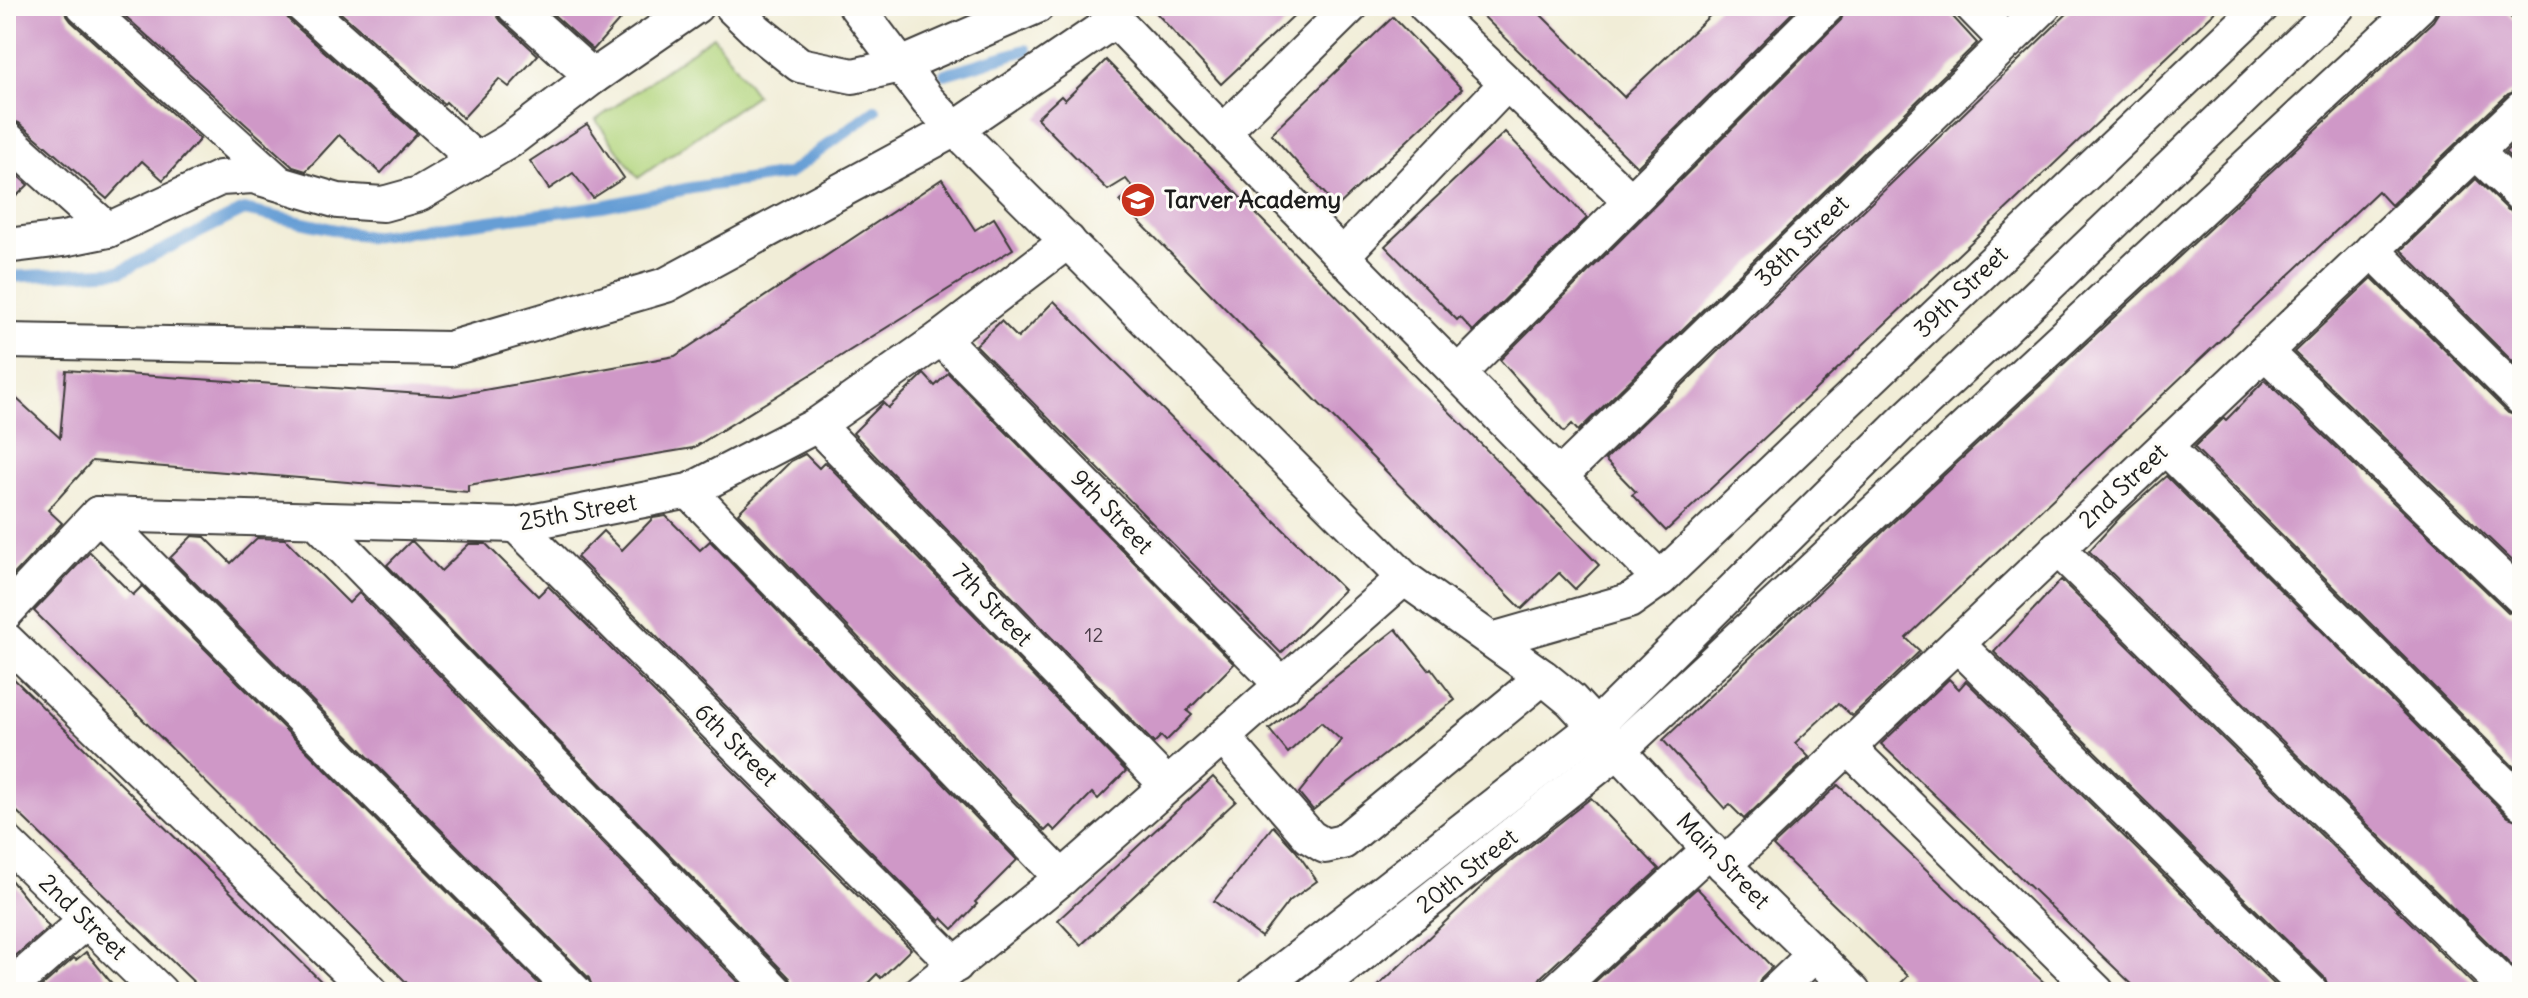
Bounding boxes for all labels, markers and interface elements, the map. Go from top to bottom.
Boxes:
school or university icon: Tarver Academy [1119,181,1157,219]
place label: Tarver Academy [1164,184,1341,214]
street label: 38th Street [1748,188,1855,292]
street label: 39th Street [1907,239,2014,343]
street label: 2nd Street [2072,436,2173,534]
street label: 9th Street [1065,463,1160,560]
street label: 25th Street [517,486,639,536]
street label: 7th Street [946,557,1039,652]
house number: 12 [1085,622,1103,647]
street label: 6th Street [689,696,785,792]
street label: Main Street [1671,806,1777,915]
street label: 20th Street [1410,821,1523,919]
street label: 2nd Street [33,867,134,966]

